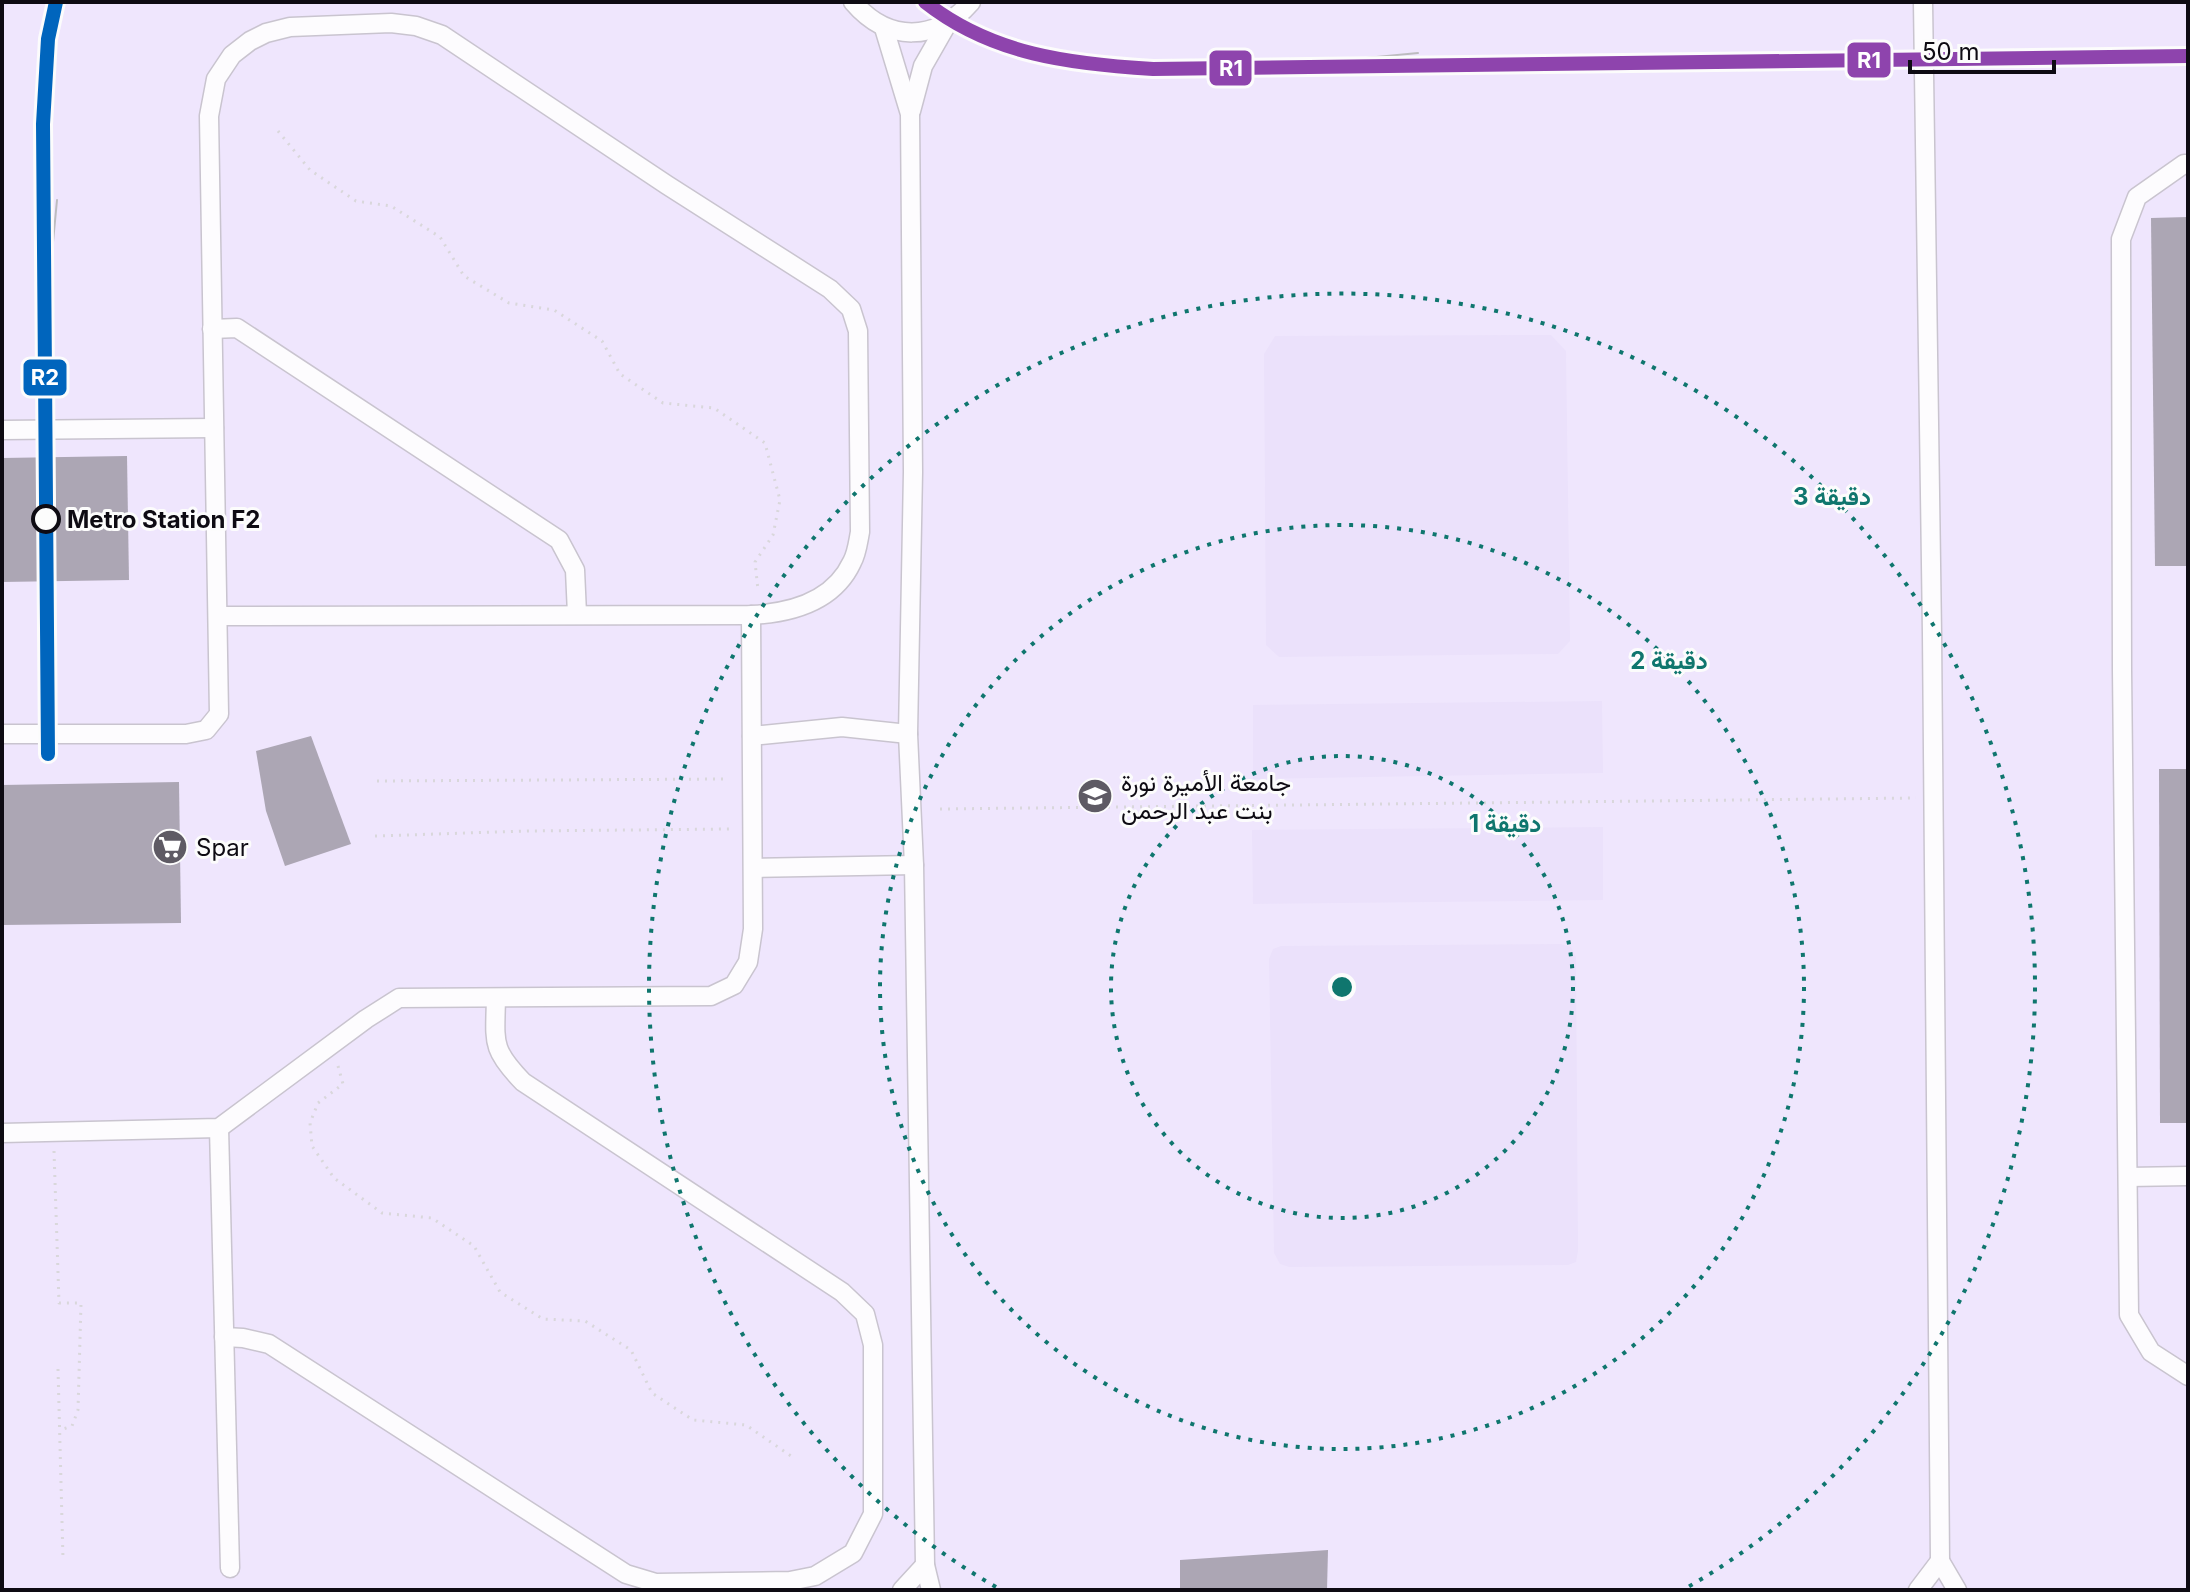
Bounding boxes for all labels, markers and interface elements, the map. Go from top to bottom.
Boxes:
scale bar [1910,24,2054,74]
text: 50 m [1922,37,1980,66]
line badge: R1 [1846,41,1892,79]
text: R1 [1857,47,1881,73]
line badge: R1 [1208,49,1253,87]
text: R1 [1219,55,1243,81]
line badge: R2 [22,358,68,397]
text: R2 [31,364,59,390]
text: 3 دقيقة [1793,482,1871,511]
marker: Metro Station F2 [32,505,60,533]
place label: Metro Station F2 [67,505,260,534]
text: 2 دقيقة [1630,646,1708,675]
place label: جامعة الأميرة نورة بنت عبد الرحمن [1121,768,1291,826]
school or university icon: جامعة الأميرة نورة بنت عبد الرحمن [1076,777,1114,815]
text: 1 دقيقة [1469,809,1541,838]
supermarket icon: Spar [151,828,189,866]
place label: Spar [196,833,249,862]
centre of rings [1328,973,1356,1001]

